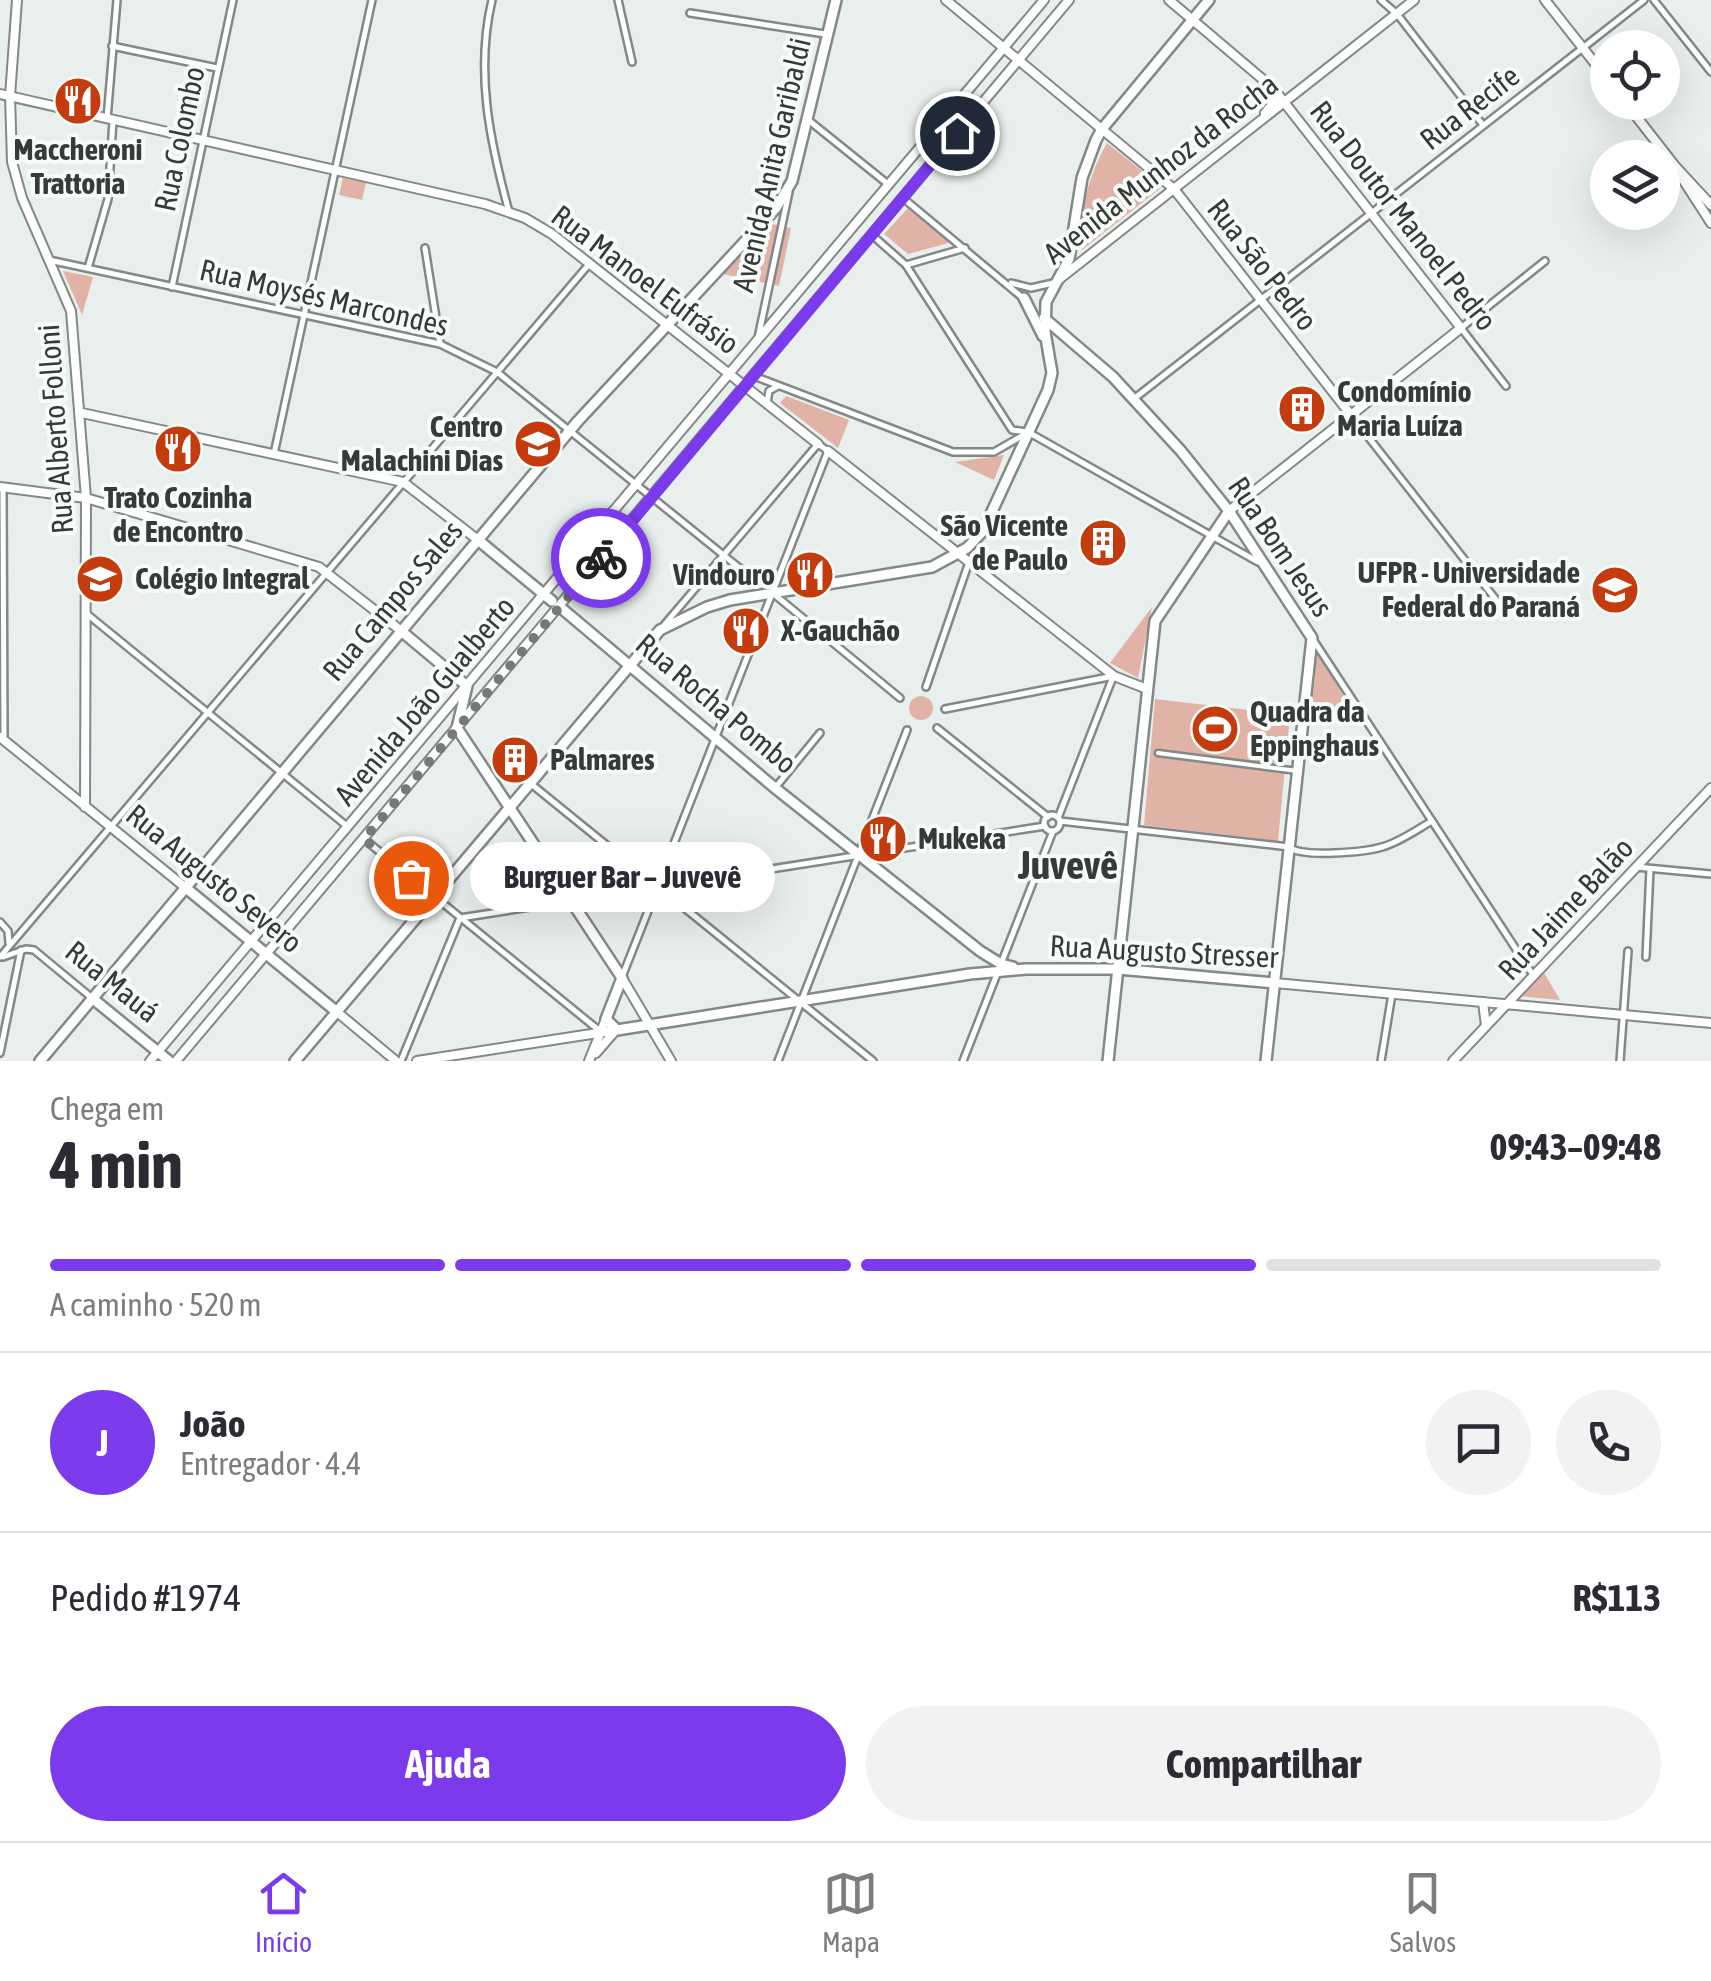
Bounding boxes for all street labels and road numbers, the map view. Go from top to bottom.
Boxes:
street label: Avenida Anita Garibaldi [725,35,817,295]
street label: Rua Recife [1413,58,1526,156]
street label: Rua Colombo [147,63,211,214]
street label: Avenida Munhoz da Rocha [1037,66,1284,270]
street label: Rua Doutor Manoel Pedro [1304,94,1504,337]
street label: Rua São Pedro [1201,192,1325,337]
street label: Rua Manoel Eufrásio [545,198,746,361]
street label: Rua Moysés Marcondes [197,252,452,342]
street label: Rua Alberto Folloni [31,323,79,535]
street label: Rua Bom Jesus [1222,470,1340,622]
street label: Rua Campos Sales [316,514,469,687]
street label: Avenida João Gualberto [327,589,521,811]
street label: Rua Rocha Pombo [630,626,804,780]
street label: Rua Augusto Severo [120,797,309,959]
street label: Rua Jaime Balão [1491,830,1640,986]
street label: Rua Augusto Stresser [1049,928,1280,974]
street label: Rua Mauá [59,933,166,1029]

